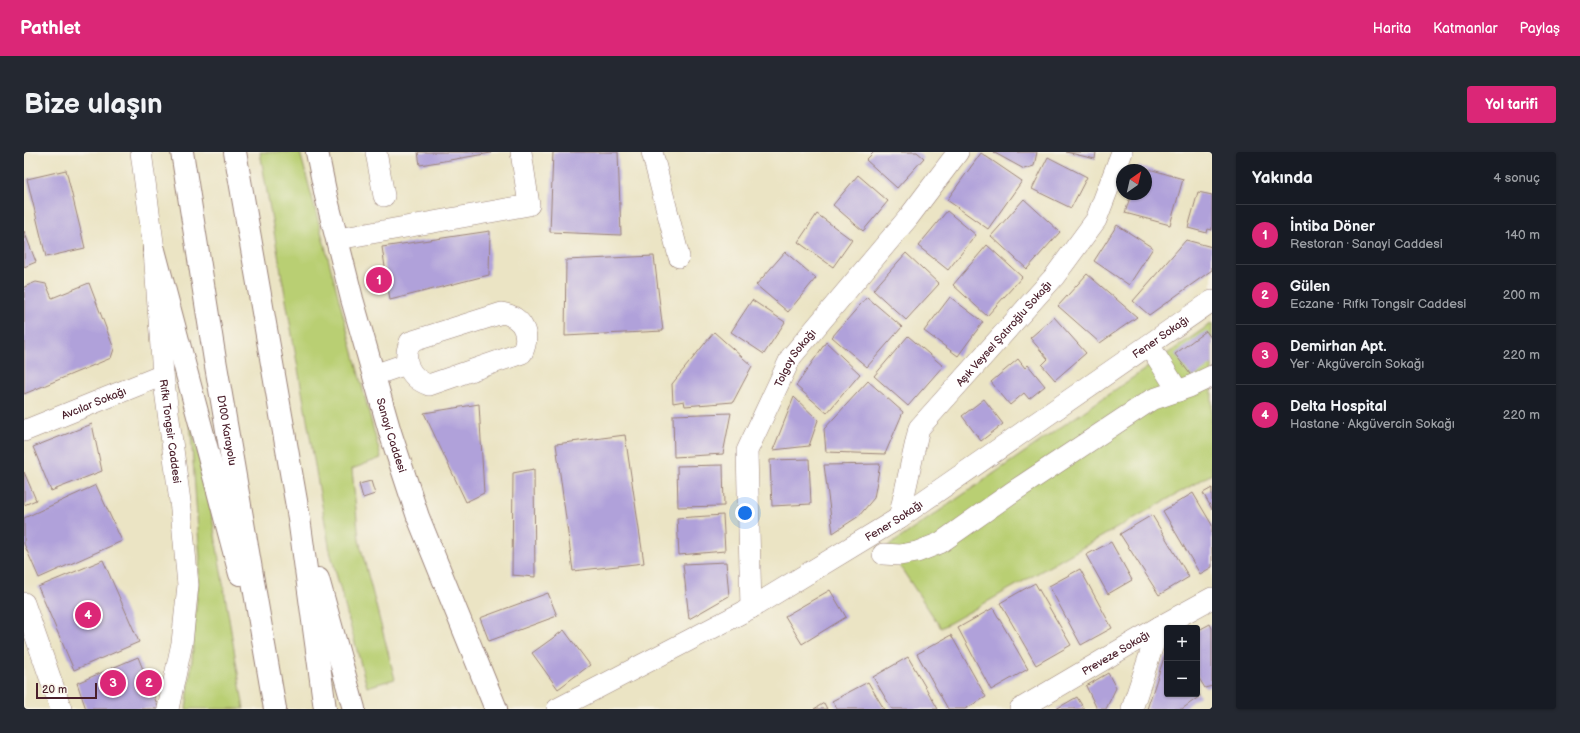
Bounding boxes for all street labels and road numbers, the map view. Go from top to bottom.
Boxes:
street label: Aşık Veysel Şatıroğlu Sokağı [953,278,1054,389]
street label: Fener Sokağı [1130,313,1191,361]
street label: Tolgay Sokağı [772,327,819,389]
street label: Rıfkı Tongsir Caddesi [157,378,184,485]
street label: Avcılar Sokağı [59,385,128,422]
street label: D100 Karayolu [214,394,239,467]
street label: Sanayi Caddesi [374,397,409,475]
street label: Fener Sokağı [863,498,925,544]
street label: Preveze Sokağı [1080,628,1152,678]

